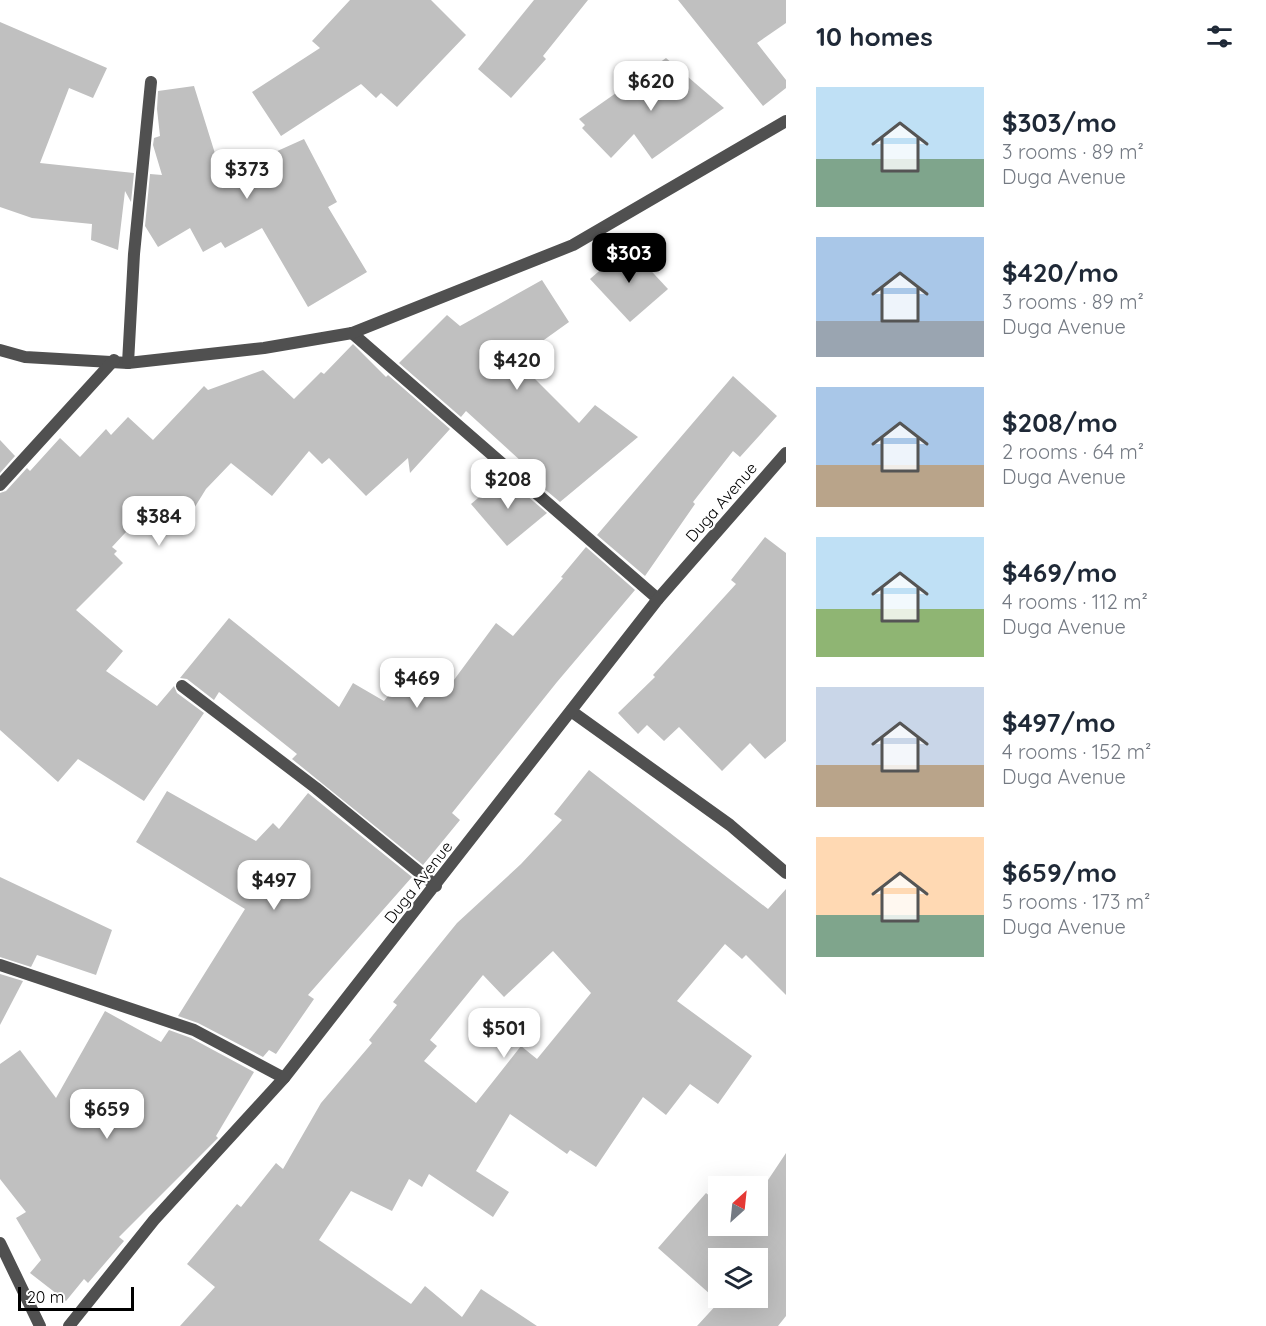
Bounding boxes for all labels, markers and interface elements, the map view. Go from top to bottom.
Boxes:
text: 10 homes [816,20,933,53]
icon: filters [1203,20,1236,53]
pin: $620 [615,61,687,112]
text: $620 [628,68,674,93]
text: $303/mo [1002,106,1116,139]
icon: home [864,111,936,183]
text: 3 rooms · 89 m² [1002,139,1144,164]
pin: $373 [211,149,283,200]
text: $373 [225,156,269,181]
text: Duga Avenue [1002,164,1126,189]
pin: $303 [593,233,665,284]
text: $303 [606,240,652,265]
text: $420/mo [1002,256,1119,289]
icon: home [864,261,936,333]
text: 3 rooms · 89 m² [1002,289,1144,314]
text: Duga Avenue [1002,314,1126,339]
pin: $420 [481,340,553,391]
text: $420 [493,347,541,372]
text: $208/mo [1002,406,1118,439]
icon: home [864,411,936,483]
text: 2 rooms · 64 m² [1002,439,1144,464]
street label: Duga Avenue [681,458,761,546]
pin: $208 [472,459,544,510]
text: Duga Avenue [1002,464,1126,489]
text: $208 [485,466,531,491]
pin: $384 [123,496,195,547]
text: $384 [136,503,182,528]
text: $469/mo [1002,556,1117,589]
icon: home [864,561,936,633]
text: 4 rooms · 112 m² [1002,589,1148,614]
text: Duga Avenue [1002,614,1126,639]
pin: $469 [381,658,453,709]
text: $469 [394,665,440,690]
text: $497/mo [1002,706,1116,739]
icon: home [864,711,936,783]
text: 4 rooms · 152 m² [1002,739,1151,764]
text: Duga Avenue [1002,764,1126,789]
street label: Duga Avenue [380,837,456,927]
text: $659/mo [1002,856,1117,889]
pin: $497 [238,860,310,911]
icon: home [864,861,936,933]
text: $497 [251,867,297,892]
text: 5 rooms · 173 m² [1002,889,1150,914]
text: Duga Avenue [1002,914,1126,939]
pin: $501 [468,1008,540,1059]
text: $501 [482,1015,526,1040]
pin: $659 [71,1089,143,1140]
text: $659 [84,1096,130,1121]
north arrow [708,1176,768,1236]
map controls [708,1176,768,1308]
button: layers [708,1248,768,1308]
scale bar [18,1284,134,1312]
text: 20 m [27,1287,64,1307]

